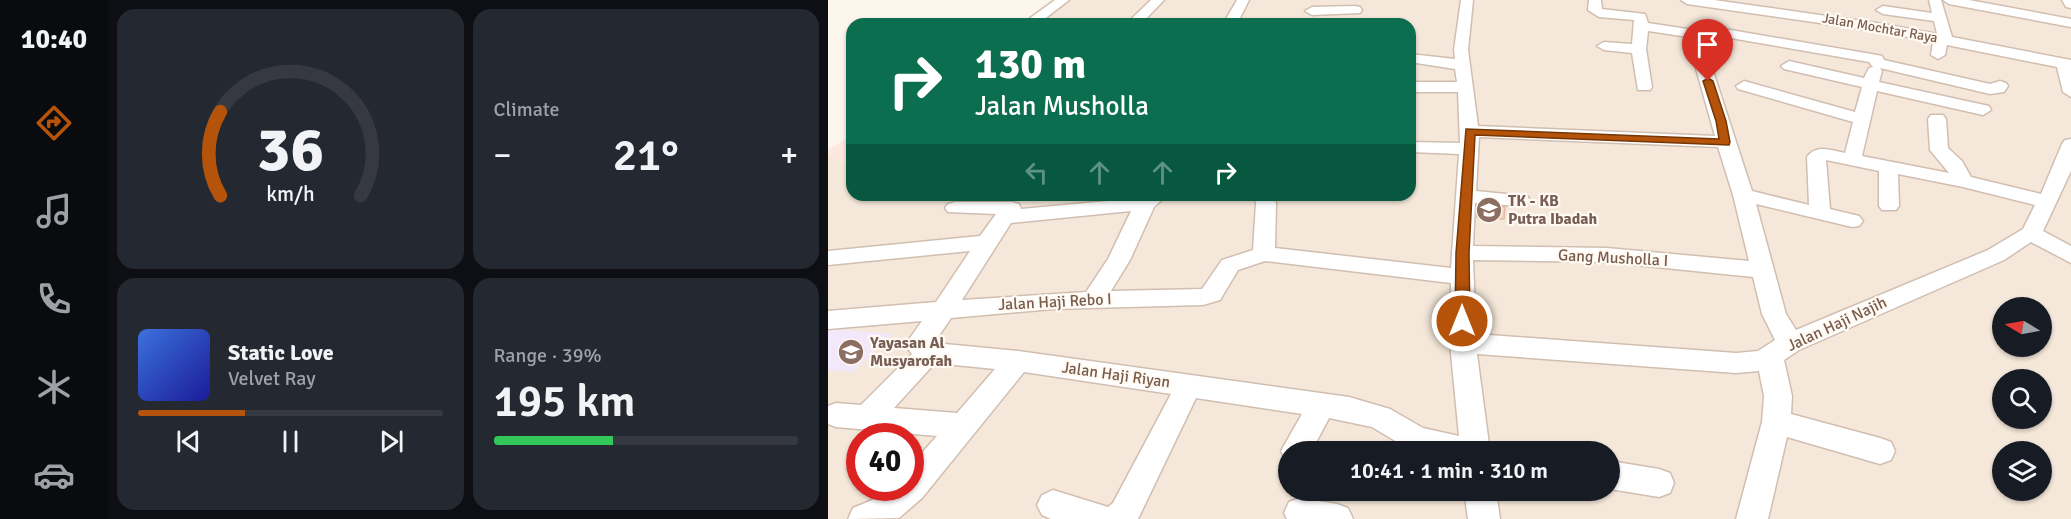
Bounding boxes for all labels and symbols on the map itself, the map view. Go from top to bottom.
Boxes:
street label: Jalan Mochtar Raya [1821,9,1939,47]
pin [1682,19,1733,81]
place label: TK - KB Putra Ibadah [1508,191,1598,229]
school or university icon: TK - KB Putra Ibadah [1474,195,1504,225]
street label: Gang Musholla I [1557,245,1669,271]
street label: Jalan Haji Rebo I [998,289,1112,315]
position arrow [1430,289,1494,353]
street label: Jalan Haji Najih [1784,292,1890,356]
north arrow [1992,297,2052,357]
place label: Yayasan Al Musyarofah [869,333,953,371]
school or university icon: Yayasan Al Musyarofah [836,337,866,367]
street label: Jalan Haji Riyan [1061,358,1171,392]
speed limit sign: 40 [846,423,924,501]

